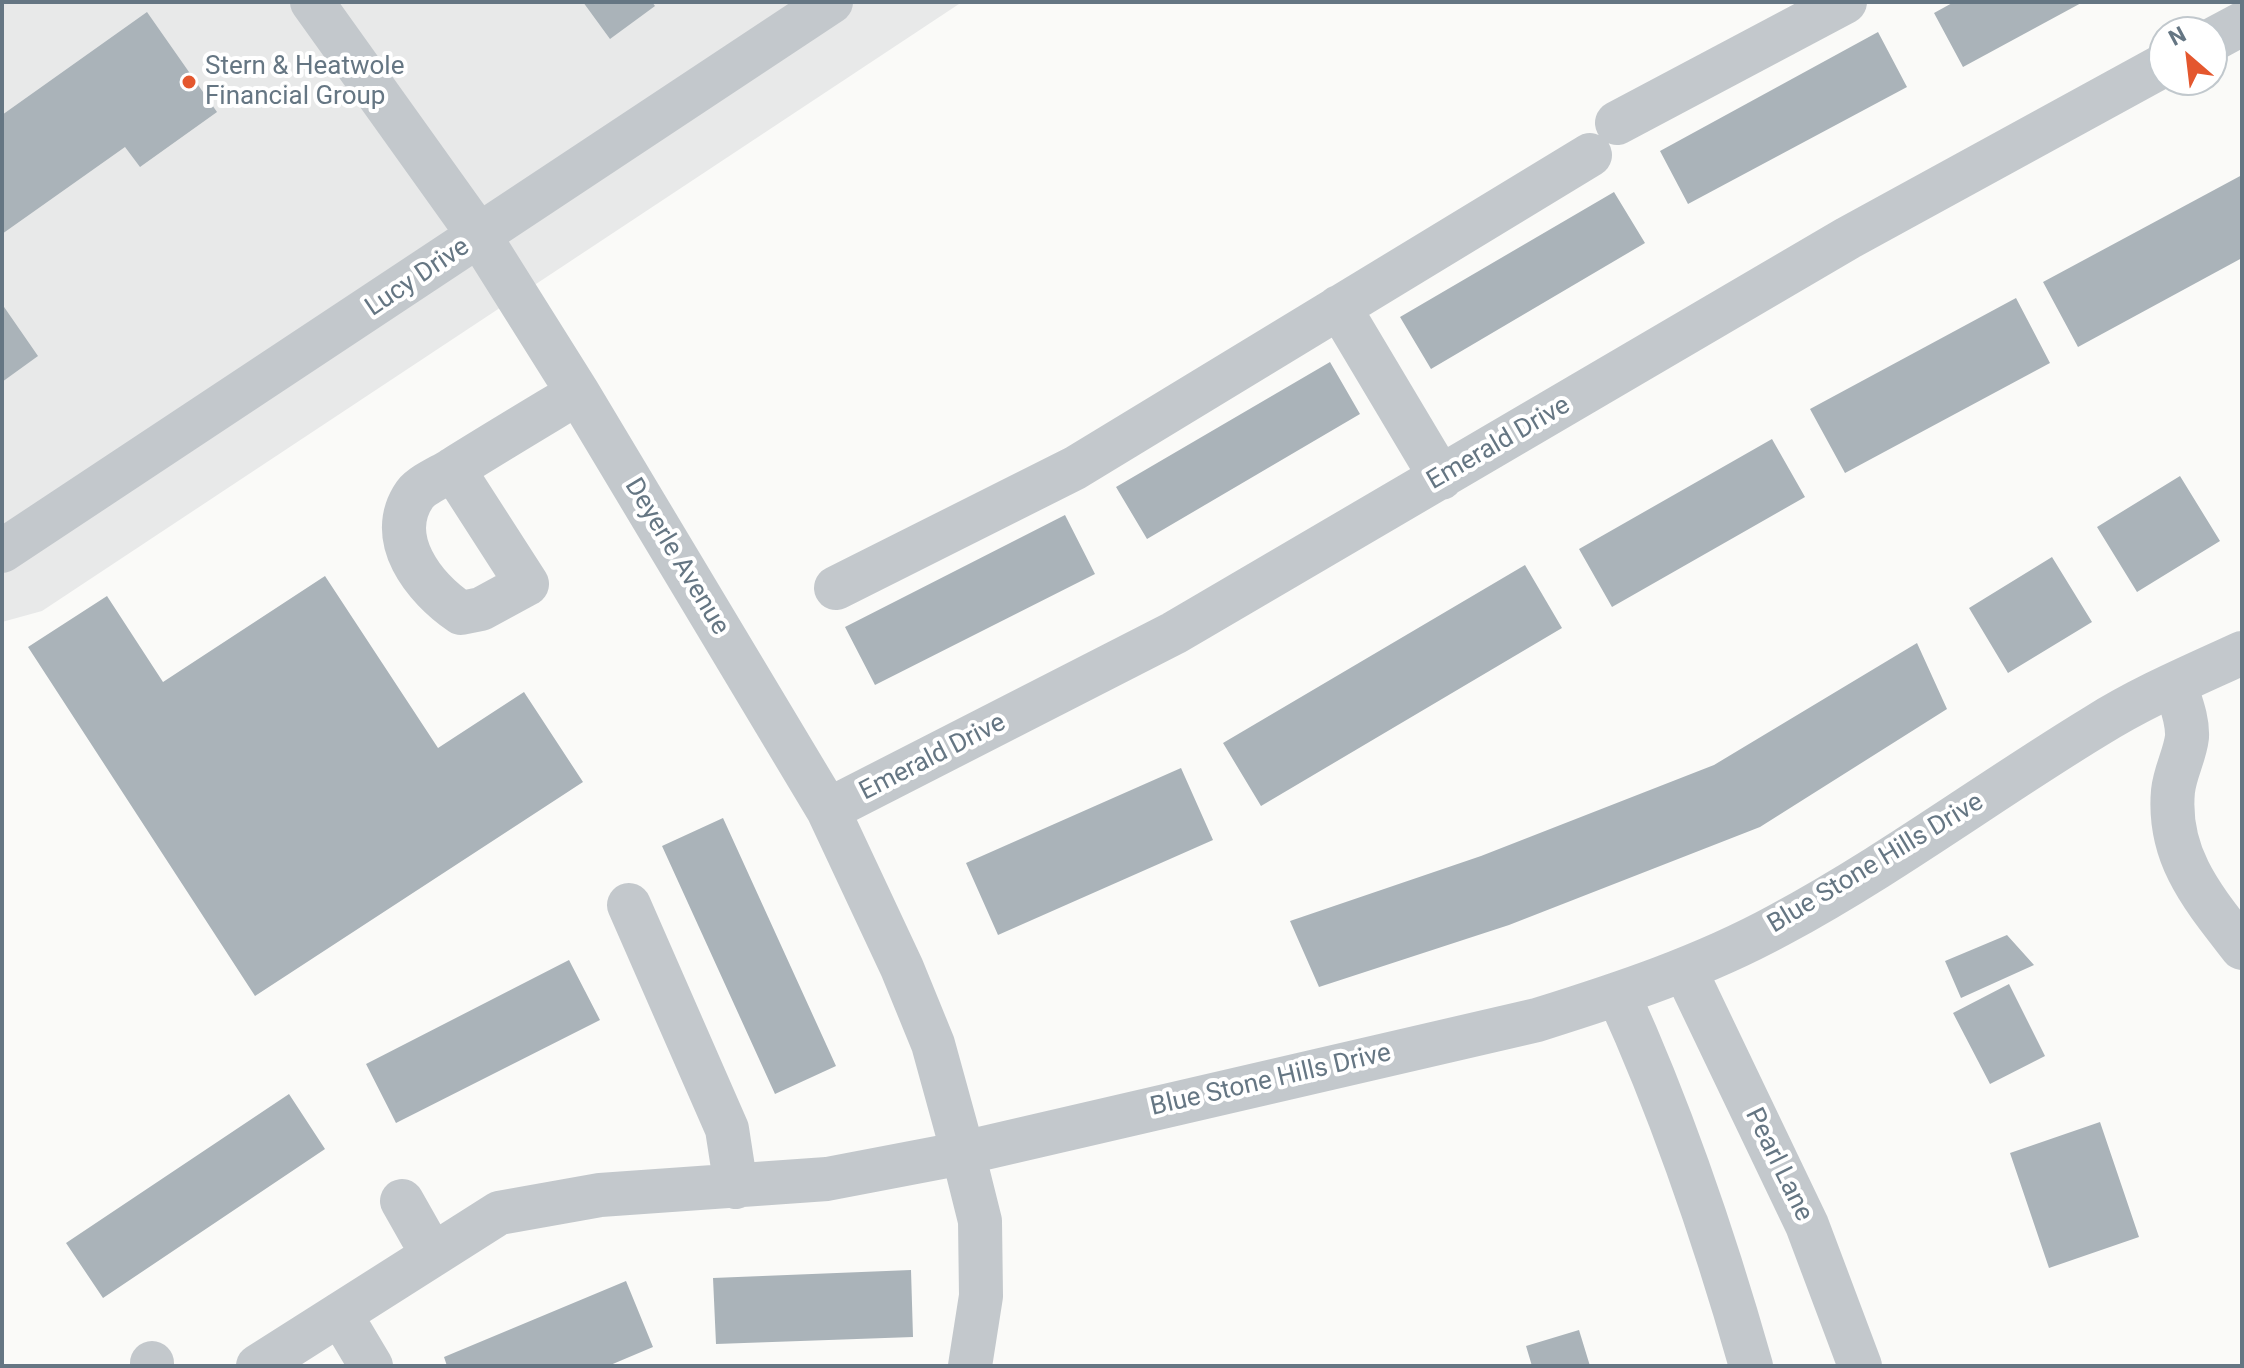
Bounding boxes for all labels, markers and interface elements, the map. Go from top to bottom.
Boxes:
north arrow [2148,16,2228,96]
text: N [2165,21,2190,51]
place label: Stern & Heatwole Financial Group [205,51,404,112]
marker: Stern & Heatwole Financial Group [180,73,198,91]
street label: Lucy Drive [360,232,476,324]
street label: Emerald Drive [1422,391,1576,497]
street label: Deyerle Avenue [617,473,735,641]
street label: Emerald Drive [855,708,1011,808]
street label: Blue Stone Hills Drive [1763,787,1989,941]
street label: Blue Stone Hills Drive [1148,1038,1394,1124]
street label: Pearl Lane [1737,1103,1819,1227]

